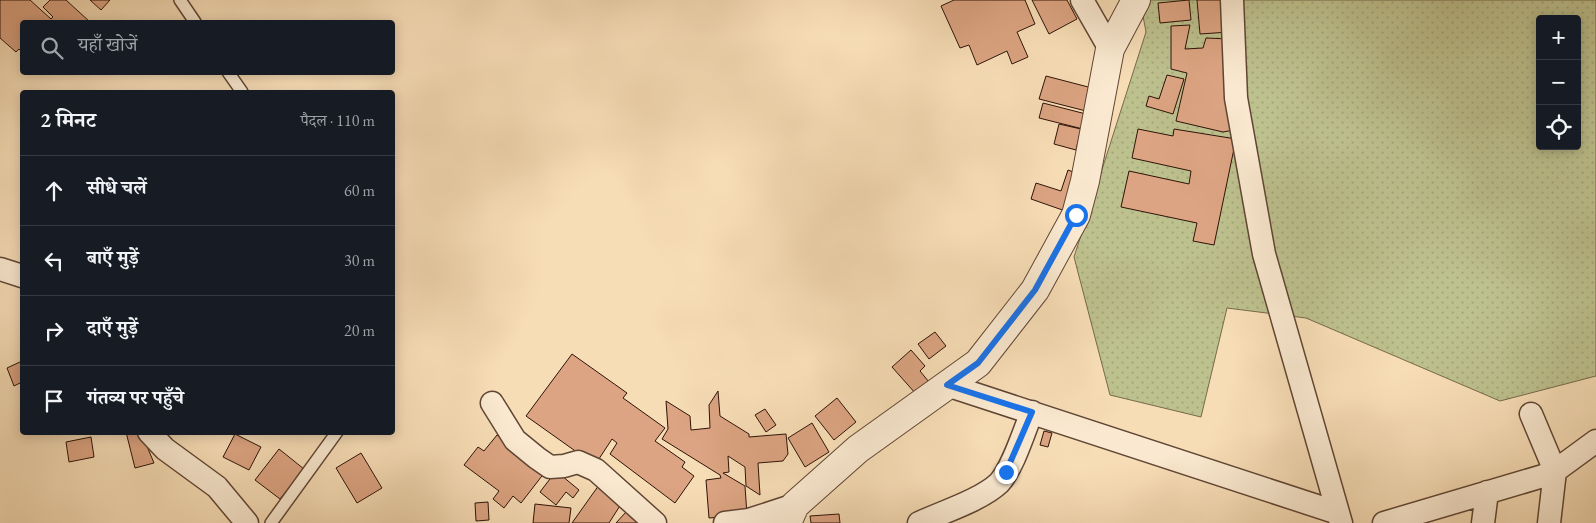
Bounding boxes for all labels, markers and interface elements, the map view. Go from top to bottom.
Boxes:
map controls [1536,15,1581,150]
button: + [1536,15,1581,60]
search box [20,20,395,75]
text: यहाँ खोजें [78,32,137,57]
icon: search [38,34,66,62]
button: − [1536,60,1581,105]
button: locate [1536,105,1581,150]
text: 2 मिनट [40,106,96,133]
text: पैदल · 110 m [301,110,375,131]
text: सीधे चलें [87,175,147,200]
icon: ahead [40,177,68,205]
text: 60 m [344,180,375,201]
route start [1065,204,1088,227]
text: बाएँ मुड़ें [87,245,139,270]
icon: left [40,247,68,275]
text: 30 m [344,250,375,271]
text: दाएँ मुड़ें [87,315,138,340]
icon: right [40,317,68,345]
text: 20 m [344,320,375,341]
text: गंतव्य पर पहुँचे [87,385,184,410]
icon: arrive [40,387,68,415]
route end [995,461,1018,484]

